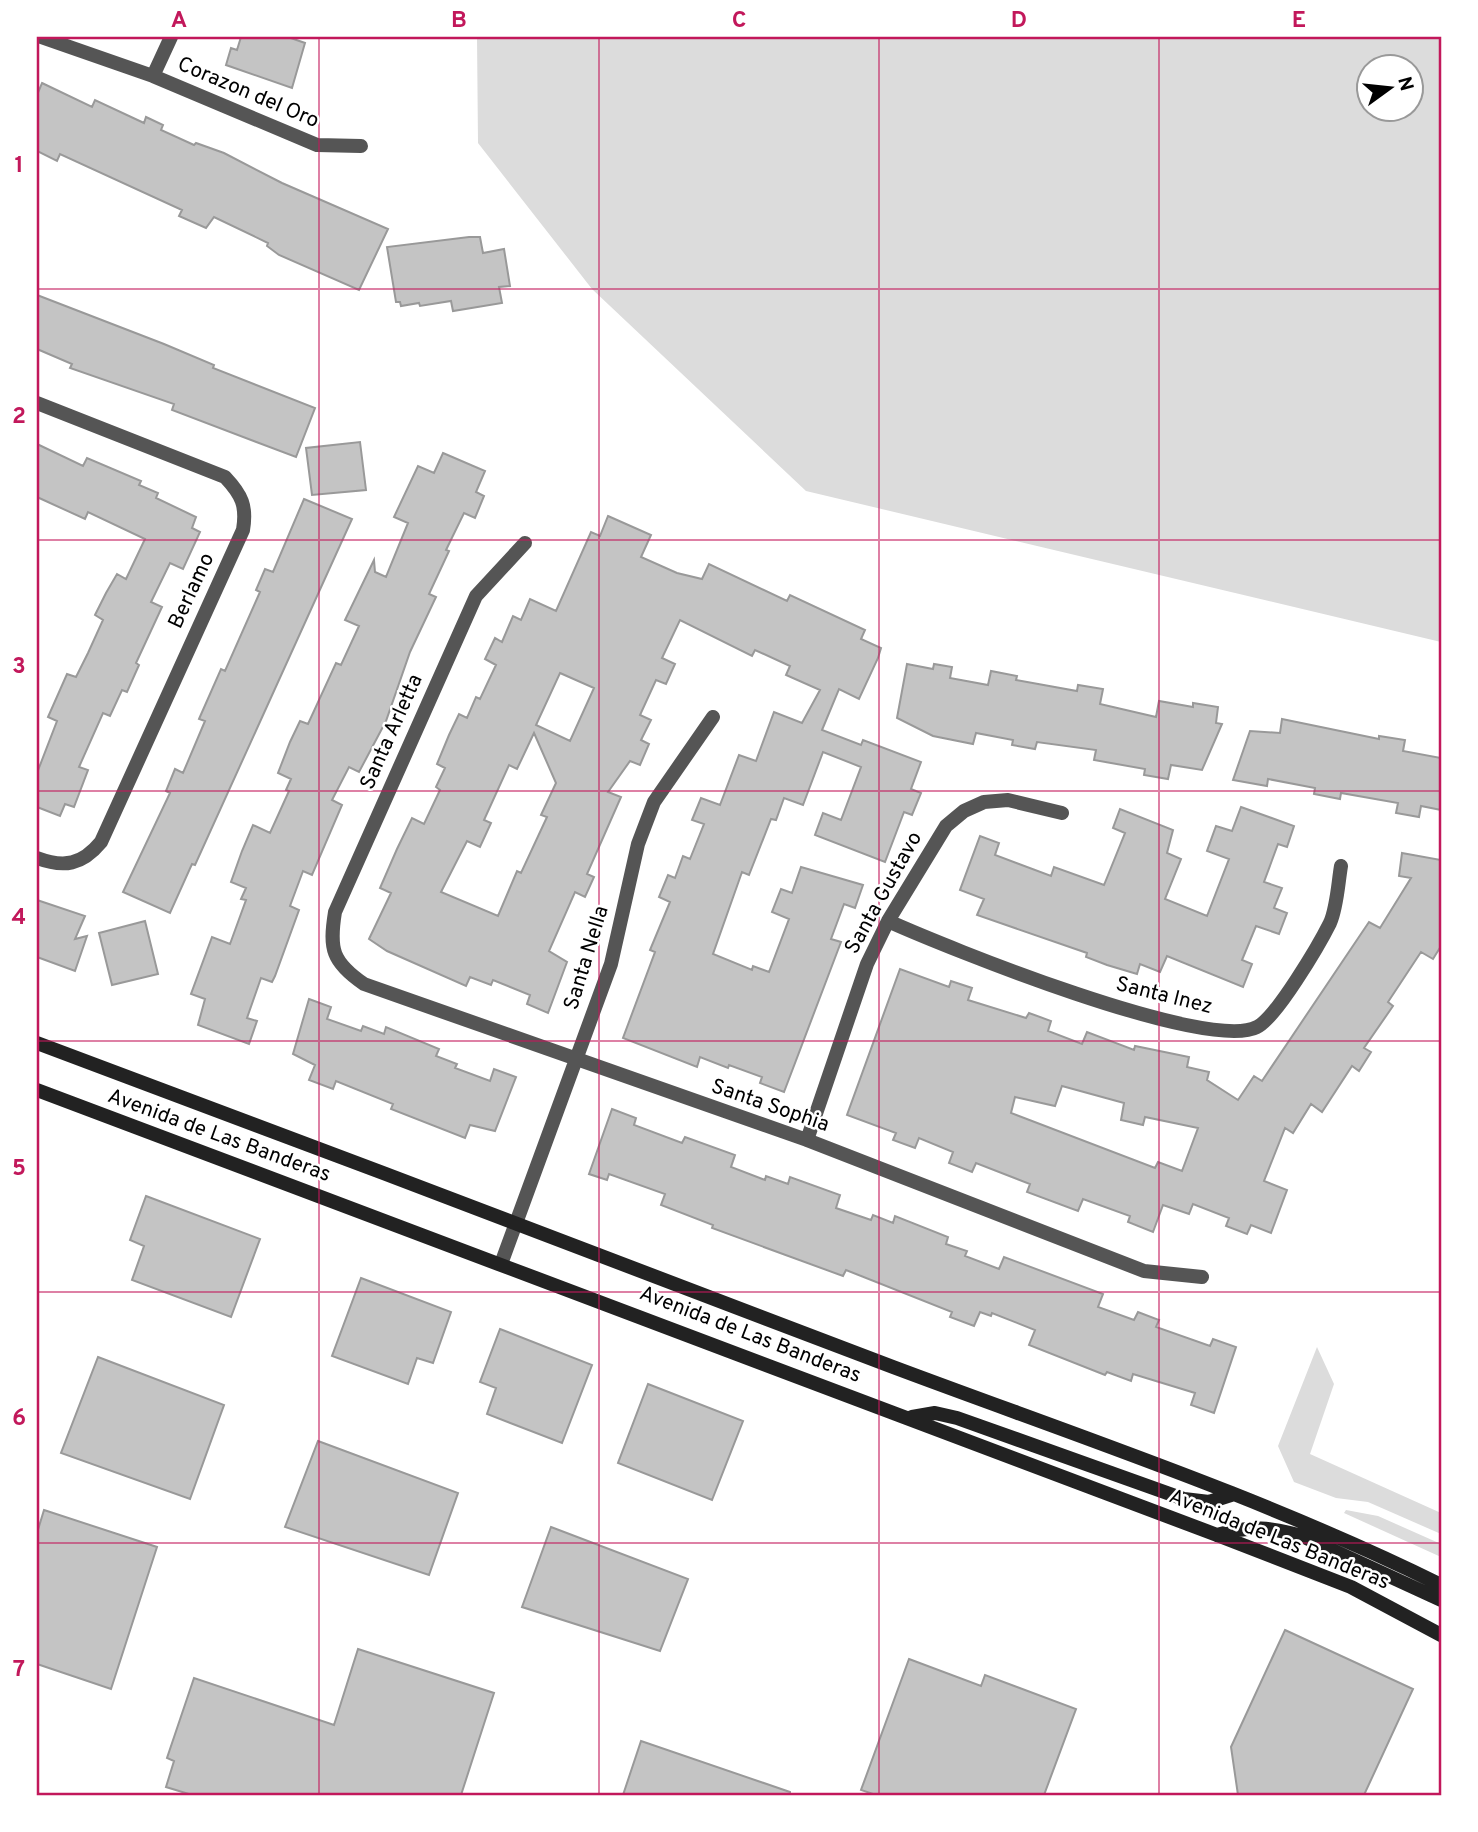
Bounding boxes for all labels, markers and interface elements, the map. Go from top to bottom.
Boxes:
text: A [171,7,187,36]
text: B [451,7,467,36]
text: C [732,7,746,36]
text: D [1011,7,1027,36]
text: E [1292,7,1306,36]
street label: Corazon del Oro [173,51,323,135]
north arrow [1356,52,1426,122]
text: N [1391,74,1418,94]
text: 1 [14,152,24,181]
text: 2 [12,403,26,432]
street label: Berlamo [163,549,221,633]
text: 3 [12,653,26,682]
street label: Santa Arletta [355,670,429,794]
street label: Santa Gustavo [839,827,929,959]
street label: Santa Nella [558,903,616,1013]
text: 4 [12,904,26,933]
street label: Santa Inez [1113,971,1215,1021]
street label: Santa Sophia [707,1073,833,1139]
street label: Avenida de Las Banderas [104,1083,334,1189]
text: 5 [12,1155,26,1184]
street label: Avenida de Las Banderas [635,1280,865,1390]
text: 6 [12,1405,26,1434]
street label: Avenida de Las Banderas [1165,1483,1393,1597]
text: 7 [13,1656,25,1685]

